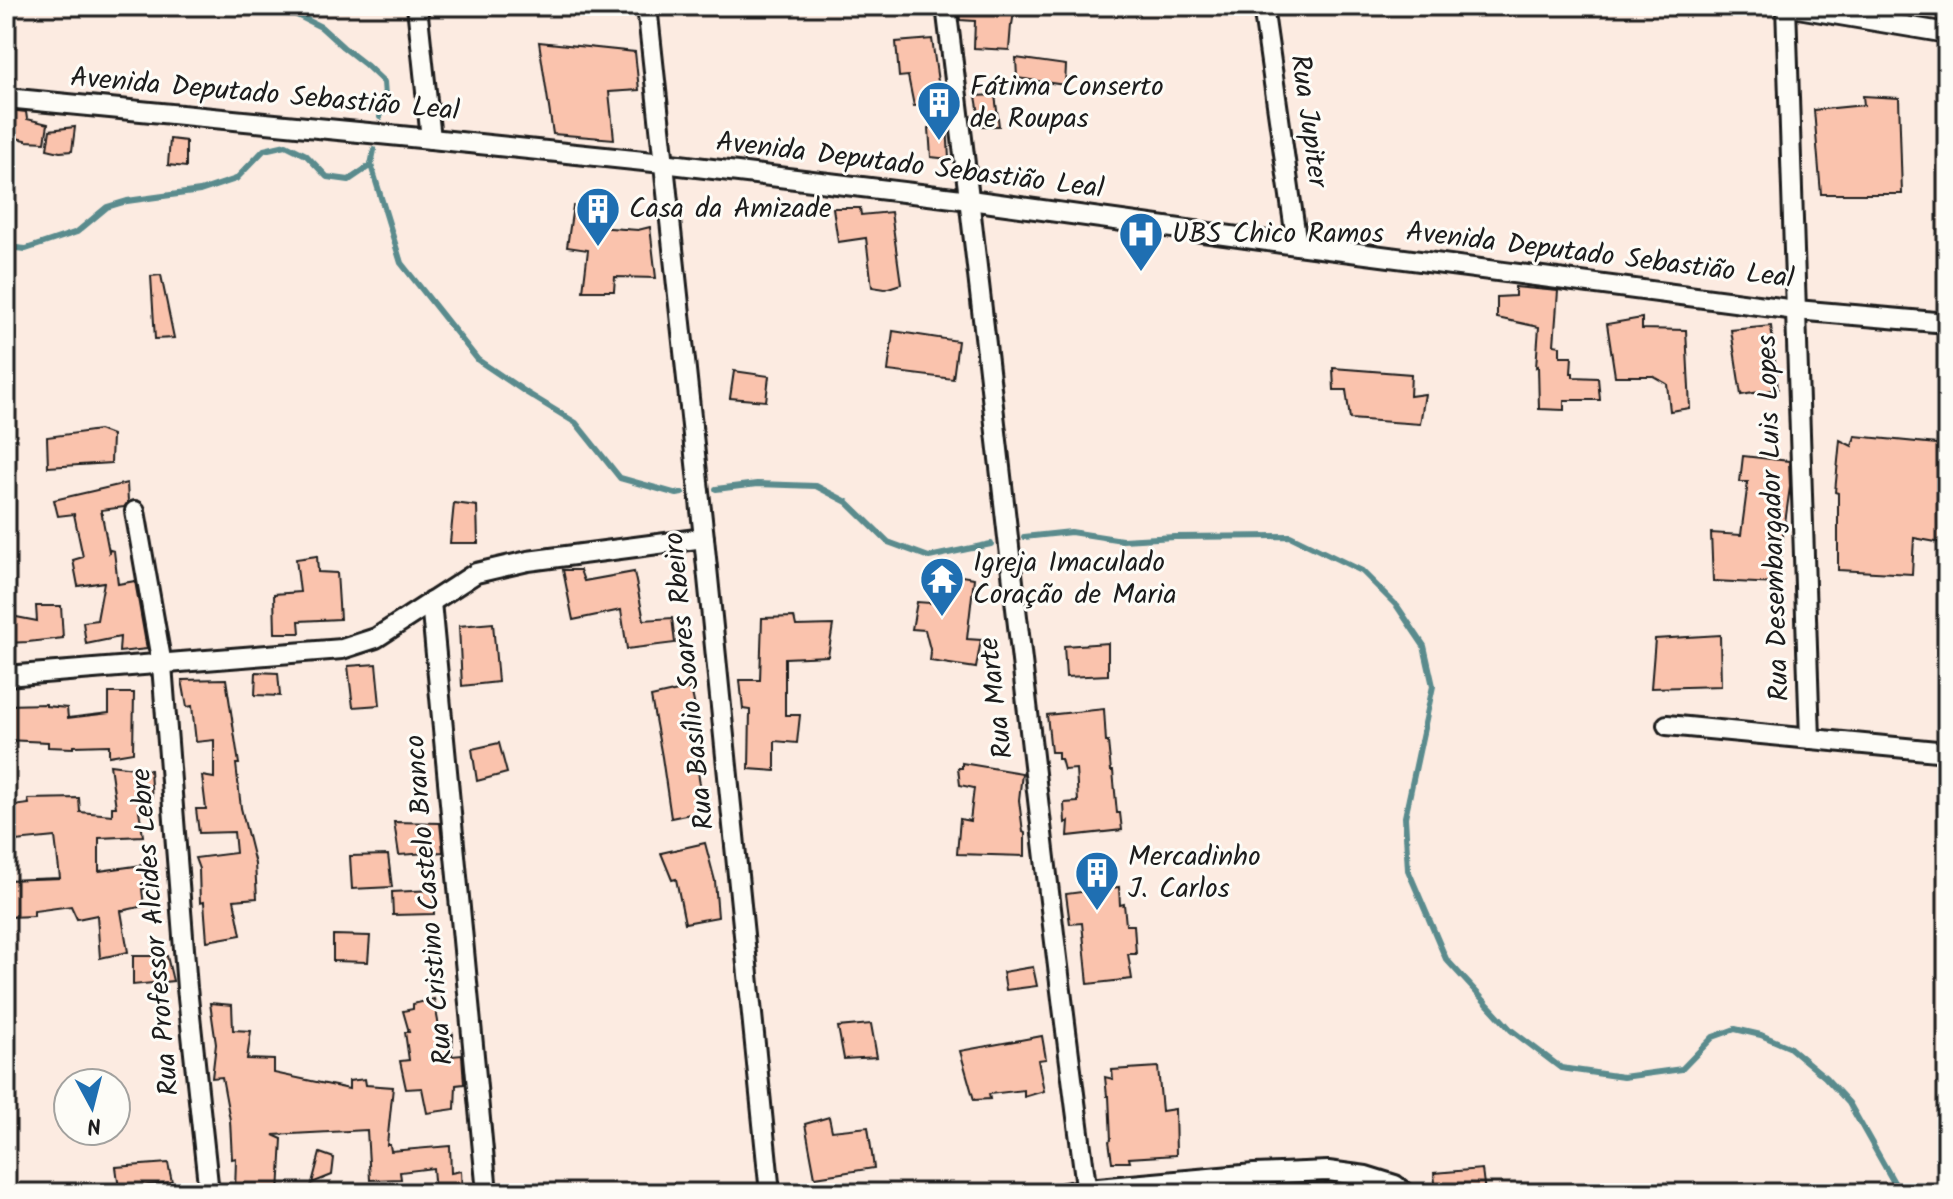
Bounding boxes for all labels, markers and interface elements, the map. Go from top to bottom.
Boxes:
street label: Rua Jupiter [1276,52,1340,192]
street label: Avenida Deputado Sebastião Leal [69,56,462,134]
place label: Fátima Conserto de Roupas [970,65,1164,142]
building icon: Fátima Conserto de Roupas [915,79,963,142]
street label: Avenida Deputado Sebastião Leal [713,120,1107,212]
building icon: Casa da Amizade [574,185,622,248]
place label: Casa da Amizade [629,187,832,232]
hospital icon: UBS Chico Ramos [1117,210,1165,273]
street label: Avenida Deputado Sebastião Leal [1403,210,1797,302]
place label: UBS Chico Ramos [1172,212,1384,257]
street label: Rua Desembargador Luis Lopes [1745,334,1803,702]
street label: Rua Basílio Soares Rbeiro [652,530,728,832]
place label: Igreja Imaculado Coração de Maria [973,541,1177,618]
temple icon: Igreja Imaculado Coração de Maria [918,555,966,618]
street label: Rua Marte [967,634,1027,761]
street label: Rua Cristino Castelo Branco [393,733,467,1067]
street label: Rua Professor Alcides Lebre [119,766,193,1098]
place label: Mercadinho J. Carlos [1128,835,1261,912]
building icon: Mercadinho J. Carlos [1073,849,1121,912]
north arrow [52,1067,132,1147]
text: N [85,1106,103,1143]

